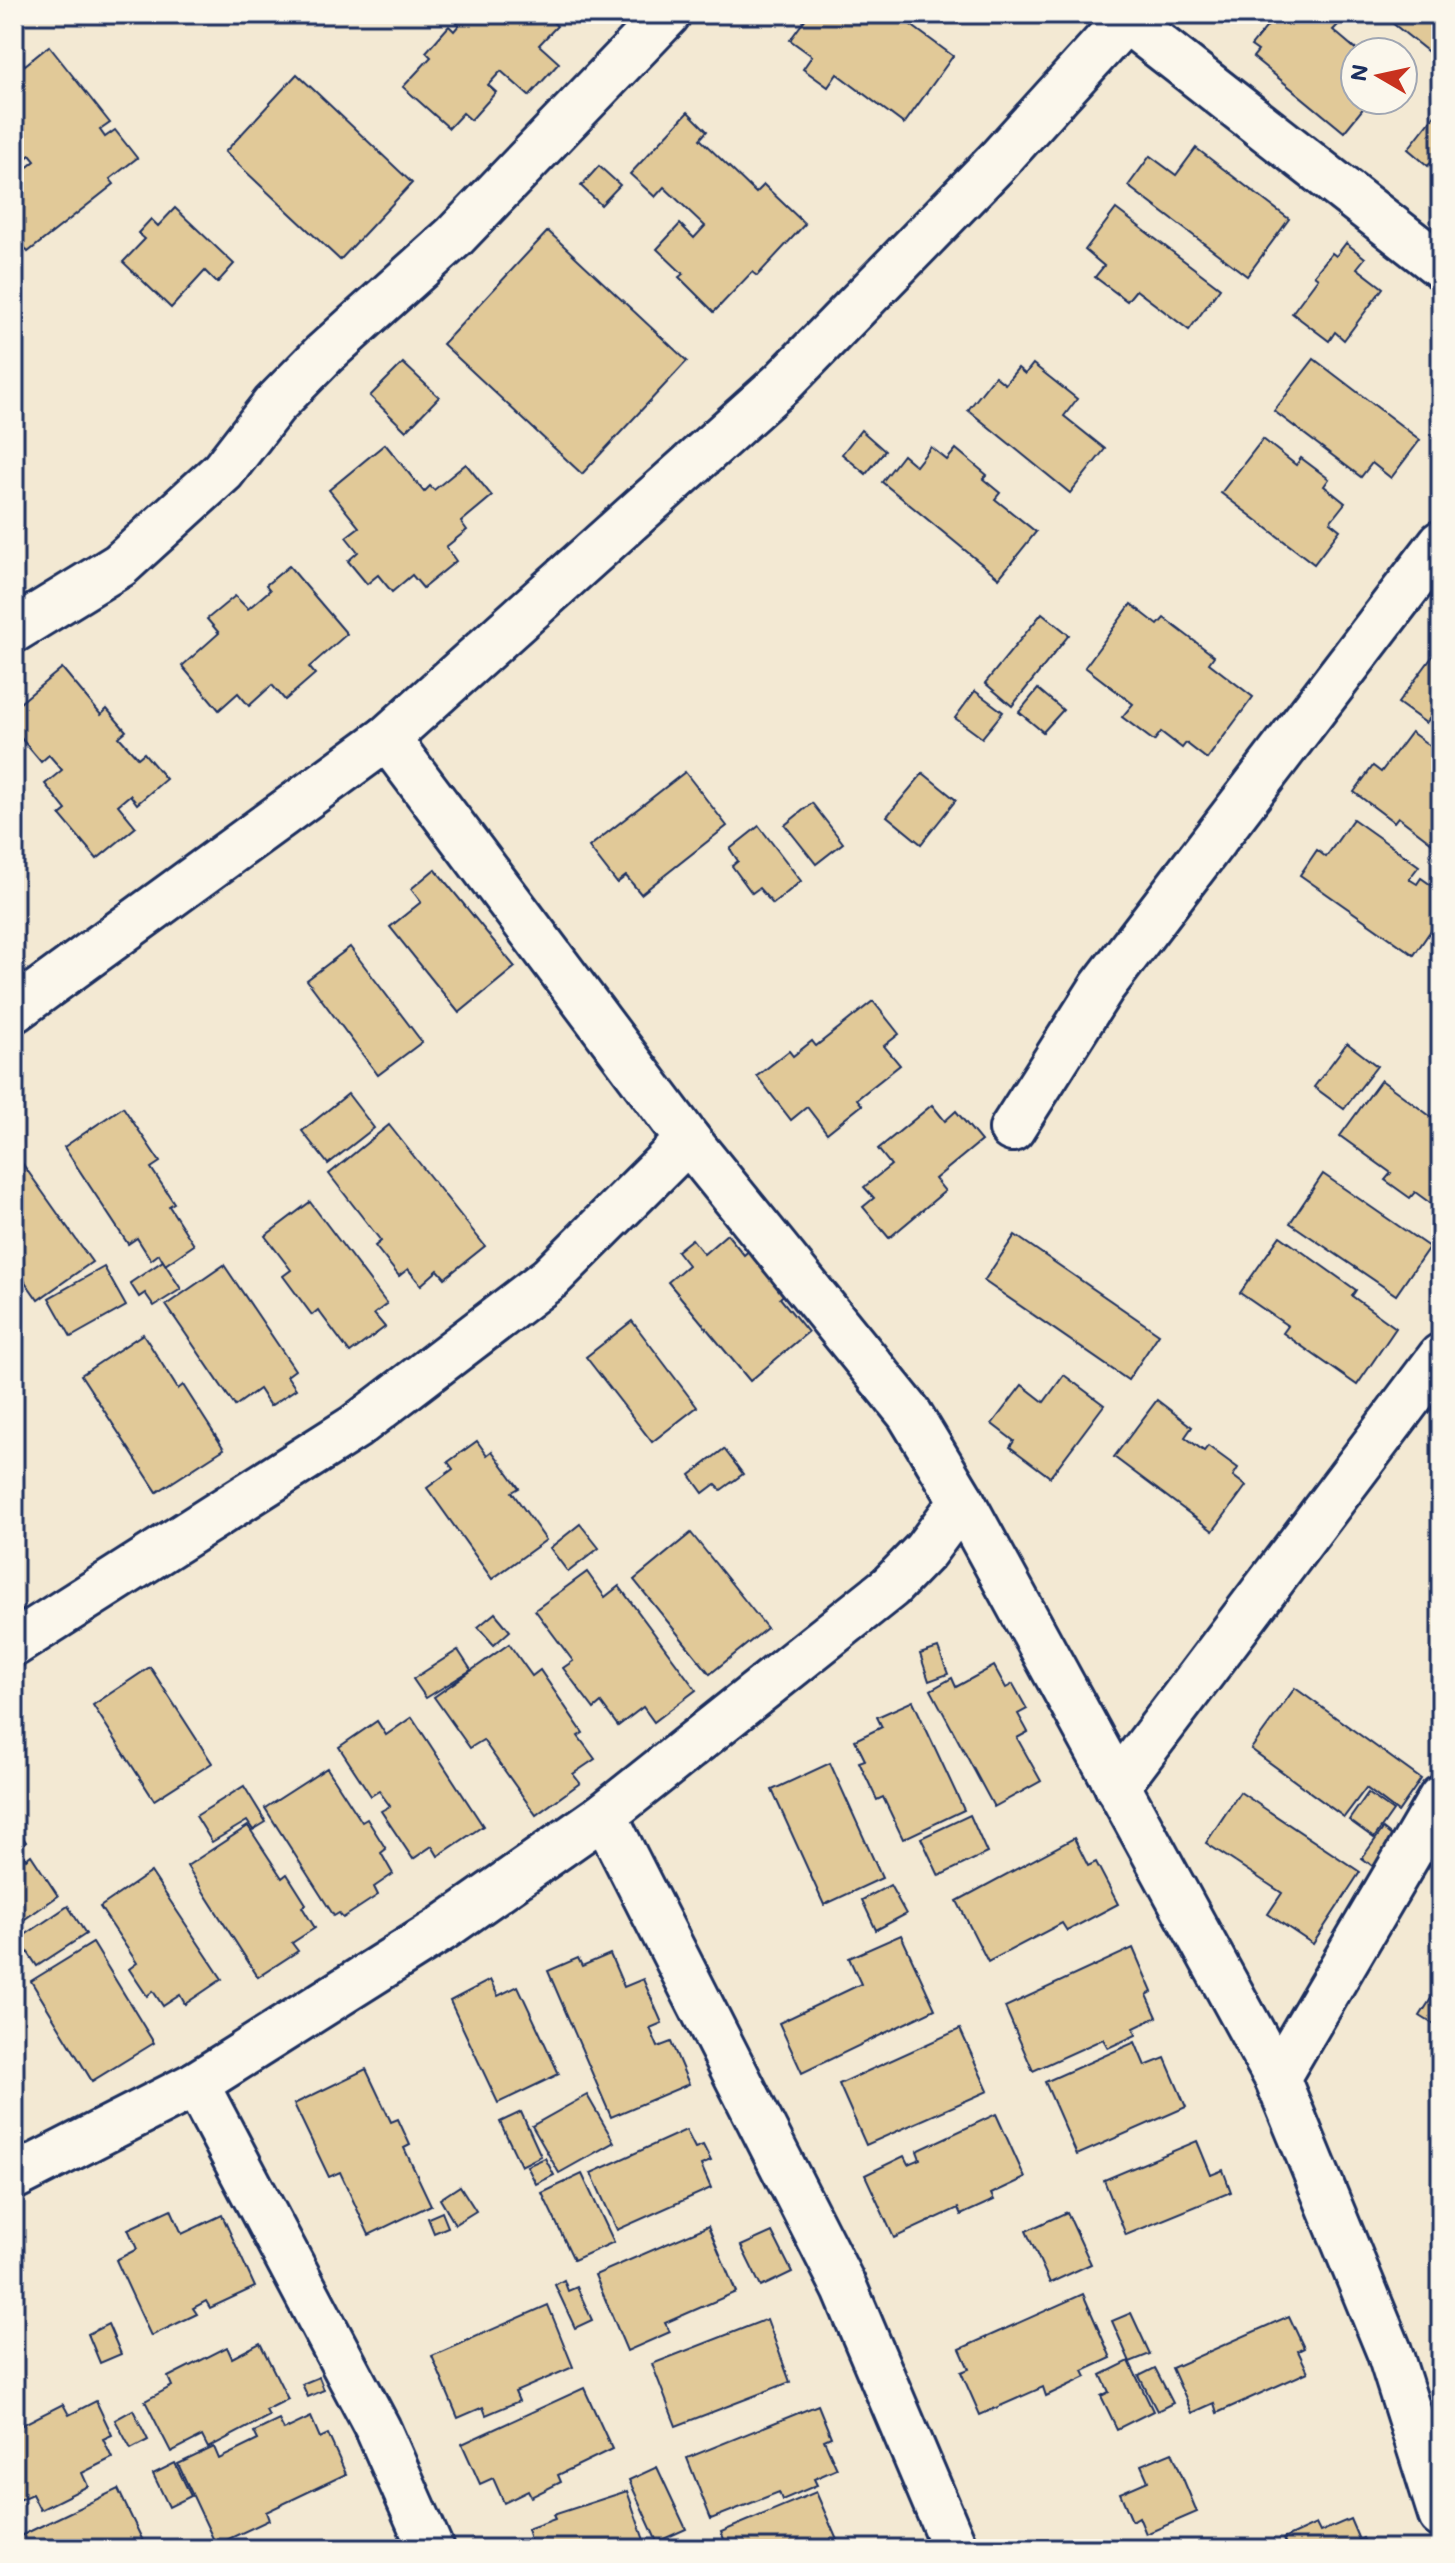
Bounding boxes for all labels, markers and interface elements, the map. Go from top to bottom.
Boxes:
north arrow [1339,36,1419,116]
text: N [1343,62,1374,83]

